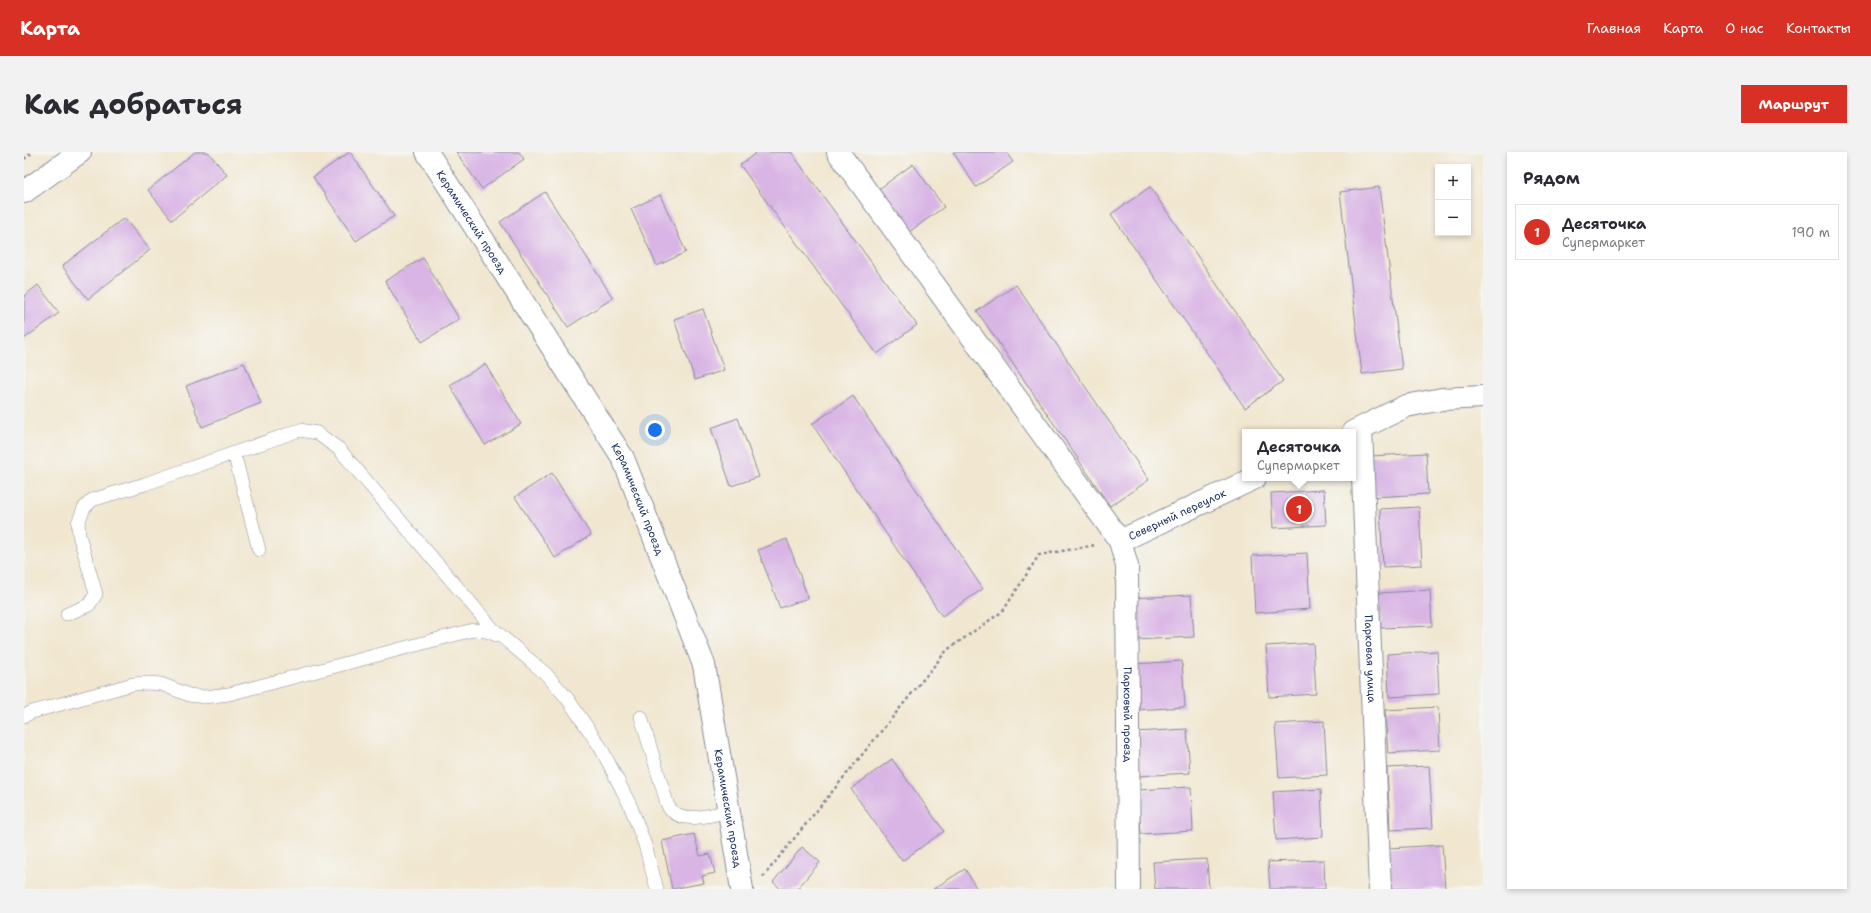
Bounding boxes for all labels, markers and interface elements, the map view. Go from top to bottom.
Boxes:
text: Карта [20,16,80,41]
text: Главная [1587,19,1641,37]
text: Карта [1663,19,1703,37]
text: О нас [1725,19,1764,37]
text: Контакты [1786,19,1851,37]
text: Как добраться [24,85,243,123]
button: Маршрут [1741,85,1847,123]
map controls [1435,164,1471,236]
button: + [1435,164,1471,200]
street label: Керамический проезд [433,167,510,277]
text: Рядом [1523,167,1580,189]
button: − [1435,200,1471,236]
text: Десяточка [1562,214,1646,234]
text: 1 [1534,224,1540,241]
text: 190 m [1791,224,1830,241]
text: Супермаркет [1562,234,1645,251]
your location [645,420,665,440]
popup [1242,429,1356,481]
text: Десяточка [1257,437,1341,457]
street label: Керамический проезд [607,440,667,558]
text: Супермаркет [1257,457,1340,474]
street label: Северный переулок [1126,486,1229,544]
pin: 1 [1286,494,1312,524]
street label: Парковая улица [1361,614,1379,703]
street label: Парковый проезд [1120,667,1135,762]
street label: Керамический проезд [710,748,745,869]

